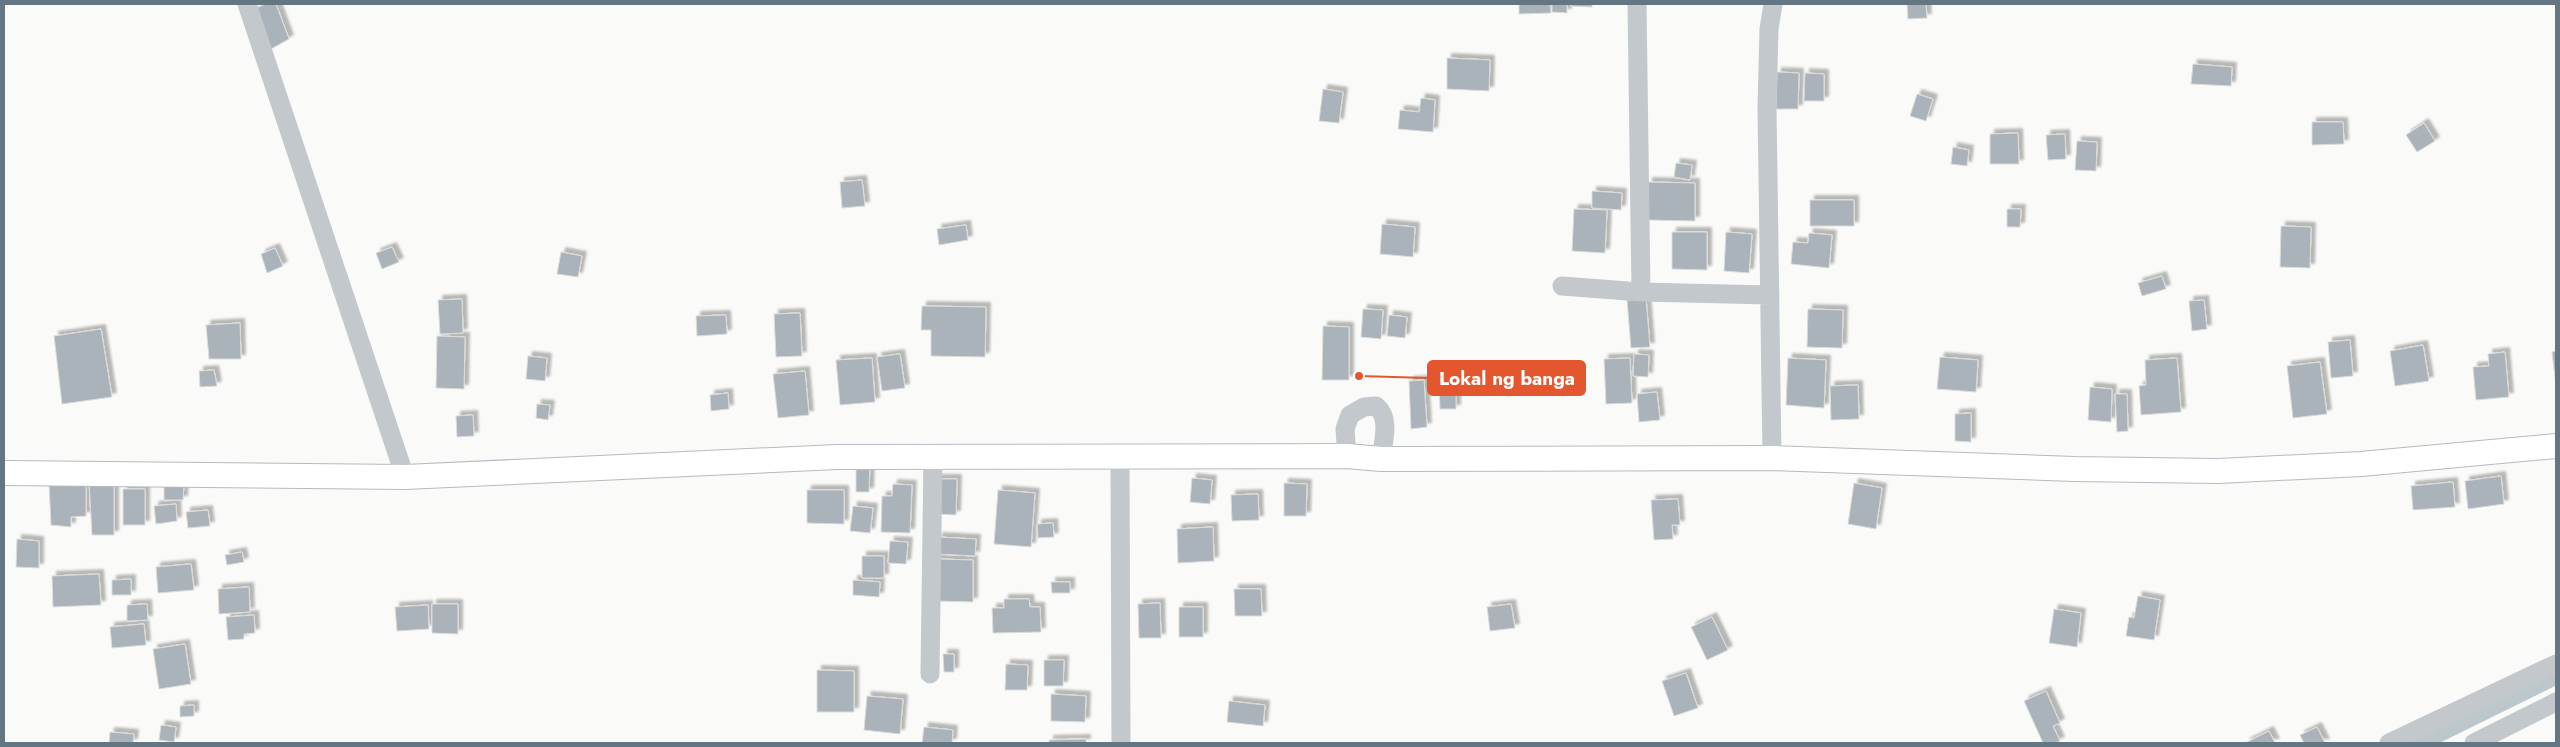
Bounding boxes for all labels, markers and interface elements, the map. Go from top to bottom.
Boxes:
callout: Lokal ng banga [1428,361,1585,395]
text: Lokal ng banga [1439,365,1575,392]

